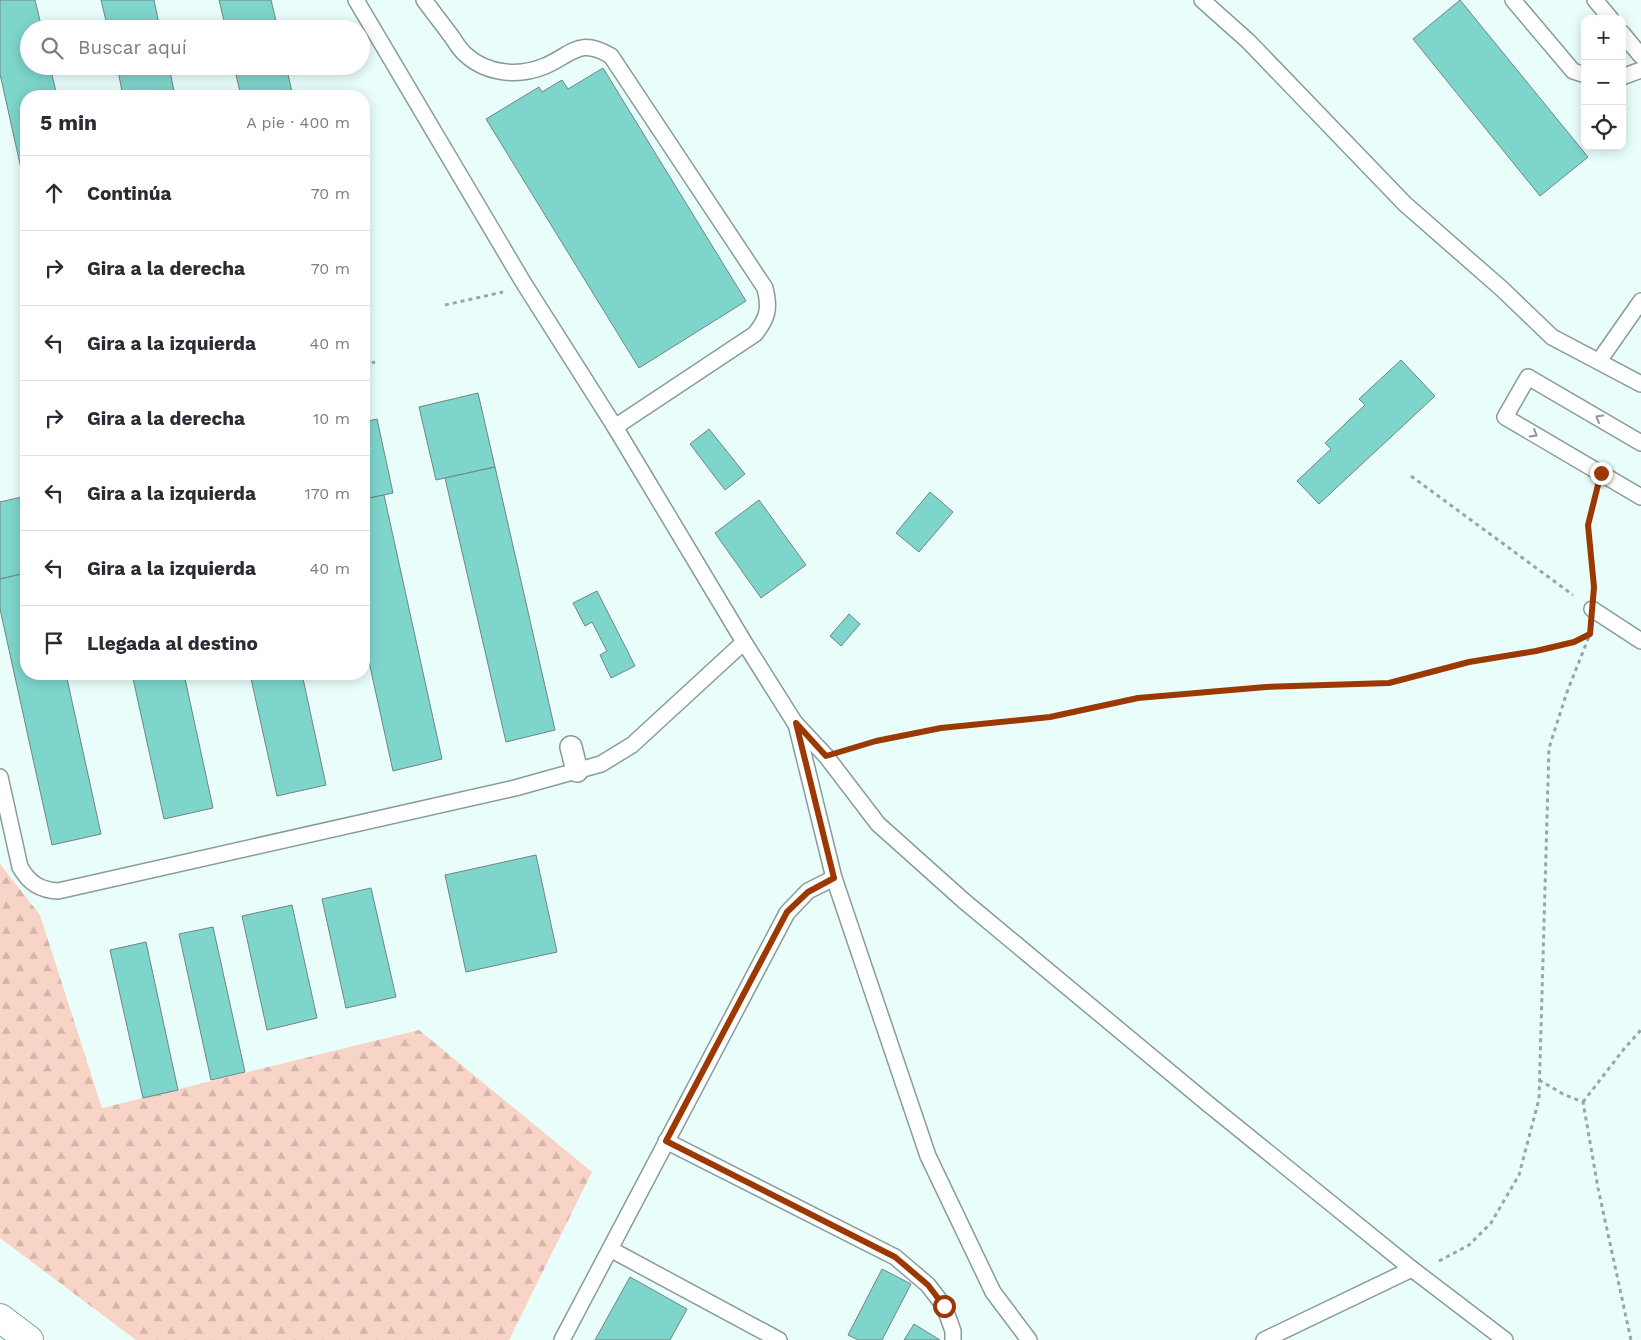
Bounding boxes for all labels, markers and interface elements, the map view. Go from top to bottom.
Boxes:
map controls [1581,15,1626,150]
button: + [1581,15,1626,60]
search box [20,20,370,75]
icon: search [38,34,66,62]
text: Buscar aquí [78,36,187,59]
button: − [1581,60,1626,105]
button: locate [1581,105,1626,150]
text: 5 min [40,110,97,135]
text: A pie · 400 m [246,113,350,132]
icon: ahead [40,179,68,207]
text: Continúa [87,182,171,205]
text: 70 m [311,184,350,203]
icon: right [40,254,68,282]
text: Gira a la derecha [87,257,245,280]
text: 70 m [311,259,350,278]
icon: left [40,329,68,357]
text: Gira a la izquierda [87,332,256,355]
text: 40 m [310,334,350,353]
icon: right [40,404,68,432]
text: Gira a la derecha [87,407,245,430]
text: 10 m [313,409,350,428]
one-way arrow [1595,415,1604,425]
one-way arrow [1528,428,1537,438]
route end [1590,462,1613,485]
icon: left [40,479,68,507]
text: Gira a la izquierda [87,482,256,505]
text: 170 m [304,484,350,503]
icon: left [40,554,68,582]
text: Gira a la izquierda [87,557,256,580]
text: 40 m [310,559,350,578]
icon: arrive [40,629,68,657]
text: Llegada al destino [87,632,258,655]
route start [933,1295,956,1318]

